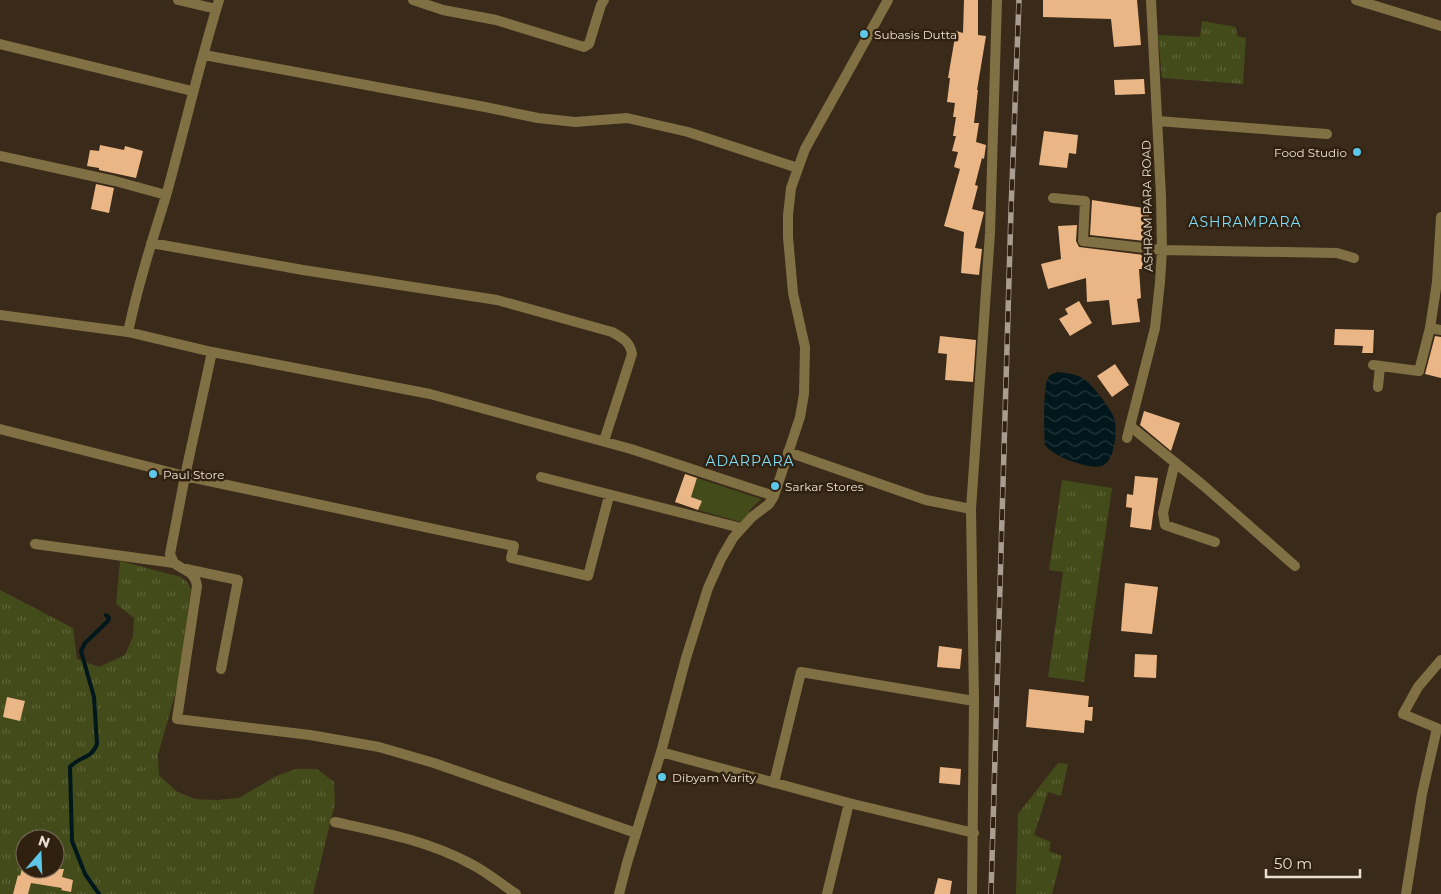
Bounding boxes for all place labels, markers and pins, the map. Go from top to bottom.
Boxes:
place label: Subasis Dutta [874,27,957,42]
marker: Subasis Dutta [858,28,870,40]
place label: Food Studio [1274,145,1347,160]
marker: Food Studio [1351,146,1363,158]
place label: Paul Store [163,467,224,482]
marker: Paul Store [147,468,159,480]
place label: Sarkar Stores [785,479,864,494]
marker: Sarkar Stores [769,480,781,492]
place label: Dibyam Varity [672,770,756,785]
marker: Dibyam Varity [656,771,668,783]

